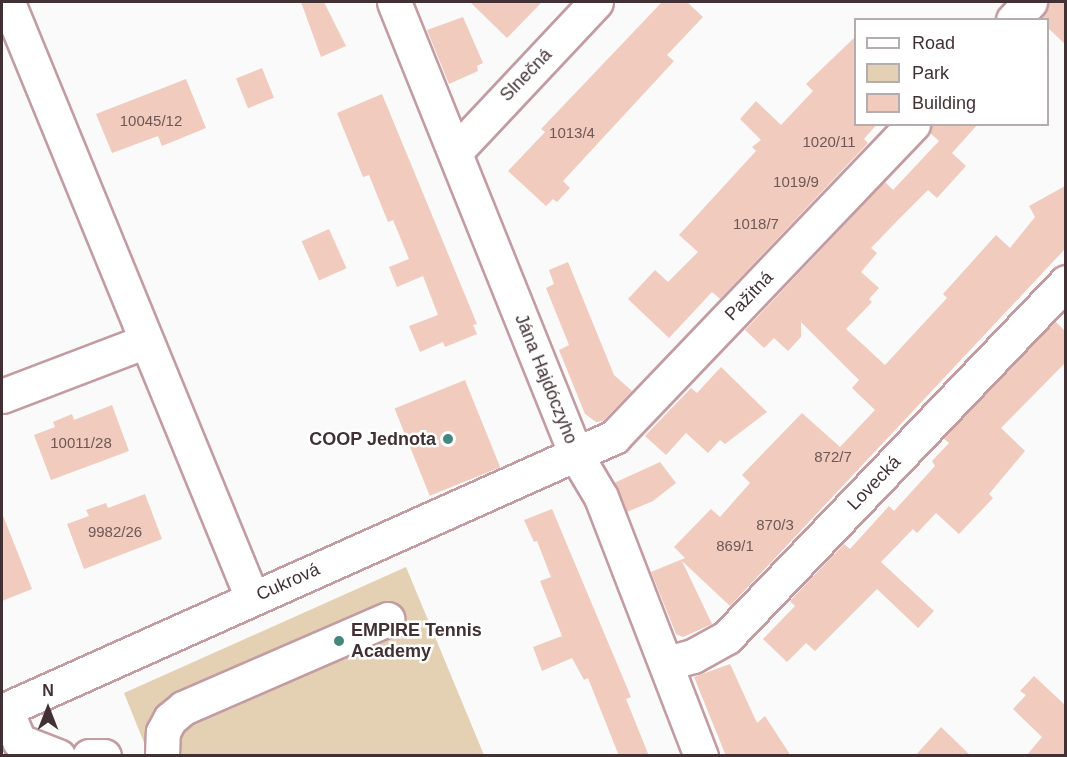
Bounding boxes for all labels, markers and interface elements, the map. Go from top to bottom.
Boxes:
legend [854,18,1049,126]
text: Road [912,33,955,53]
street label: Slnečná [496,44,556,106]
text: Park [912,63,949,83]
text: Building [912,93,976,113]
house number: 10045/12 [120,112,182,130]
house number: 1013/4 [549,124,595,142]
house number: 1020/11 [802,133,856,151]
house number: 1019/9 [773,173,819,191]
house number: 1018/7 [733,215,779,233]
street label: Pažitná [720,267,778,325]
street label: Jána Hajdóczyho [510,311,582,447]
place label: COOP Jednota [309,428,436,450]
marker: COOP Jednota [441,432,455,446]
house number: 10011/28 [50,434,112,452]
house number: 872/7 [814,448,852,466]
street label: Lovecká [843,451,905,515]
house number: 870/3 [756,516,794,534]
house number: 9982/26 [88,523,142,541]
house number: 869/1 [716,537,754,555]
street label: Cukrová [253,559,323,605]
place label: EMPIRE Tennis Academy [351,620,482,662]
marker: EMPIRE Tennis Academy [332,634,346,648]
north arrow [18,679,78,739]
text: N [42,682,54,699]

